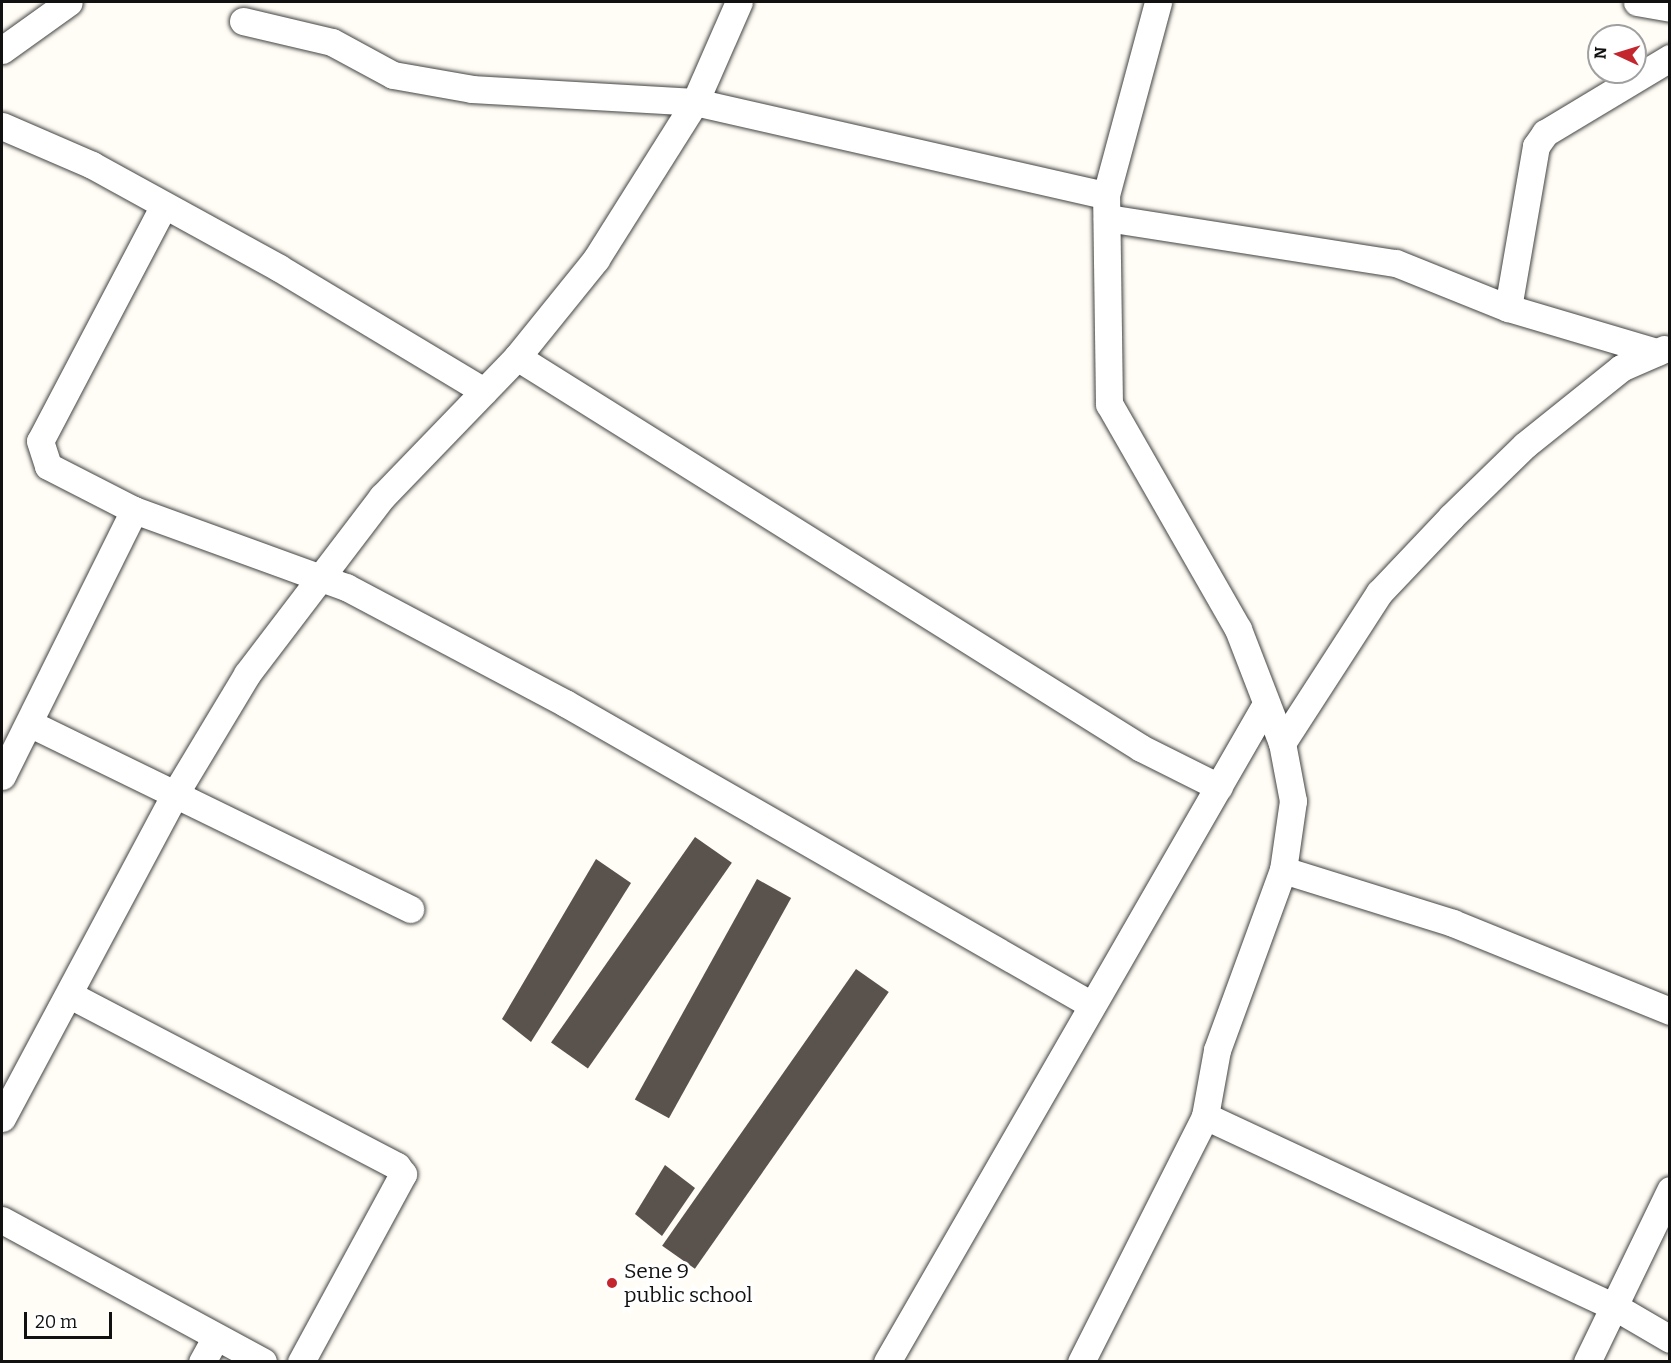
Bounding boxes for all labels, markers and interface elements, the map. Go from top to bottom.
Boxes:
north arrow [1587,24,1647,84]
text: N [1591,46,1610,60]
place label: Sene 9 public school [624,1258,753,1308]
marker: Sene 9 public school [605,1276,619,1290]
scale bar [27,1300,116,1338]
text: 20 m [35,1311,77,1333]

